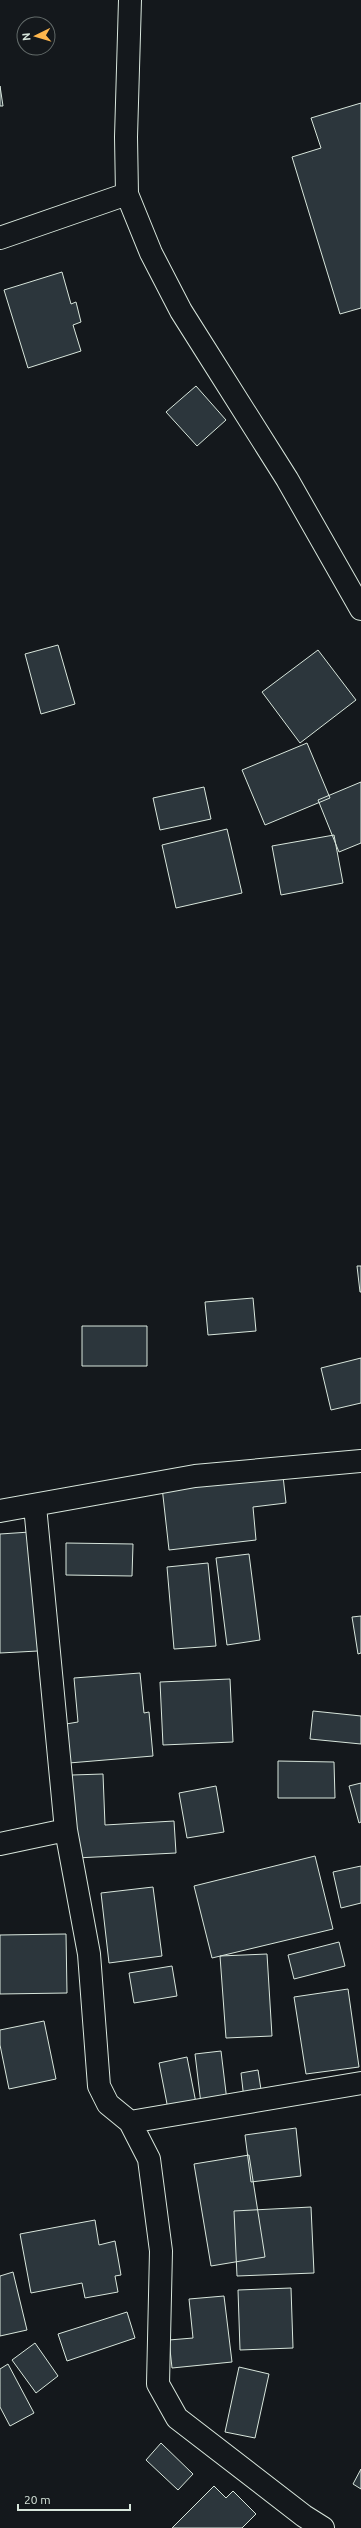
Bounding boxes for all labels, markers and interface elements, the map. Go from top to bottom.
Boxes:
north arrow [16,16,56,56]
text: N [20,32,32,41]
scale bar [18,2486,130,2512]
text: 20 m [24,2493,51,2506]

